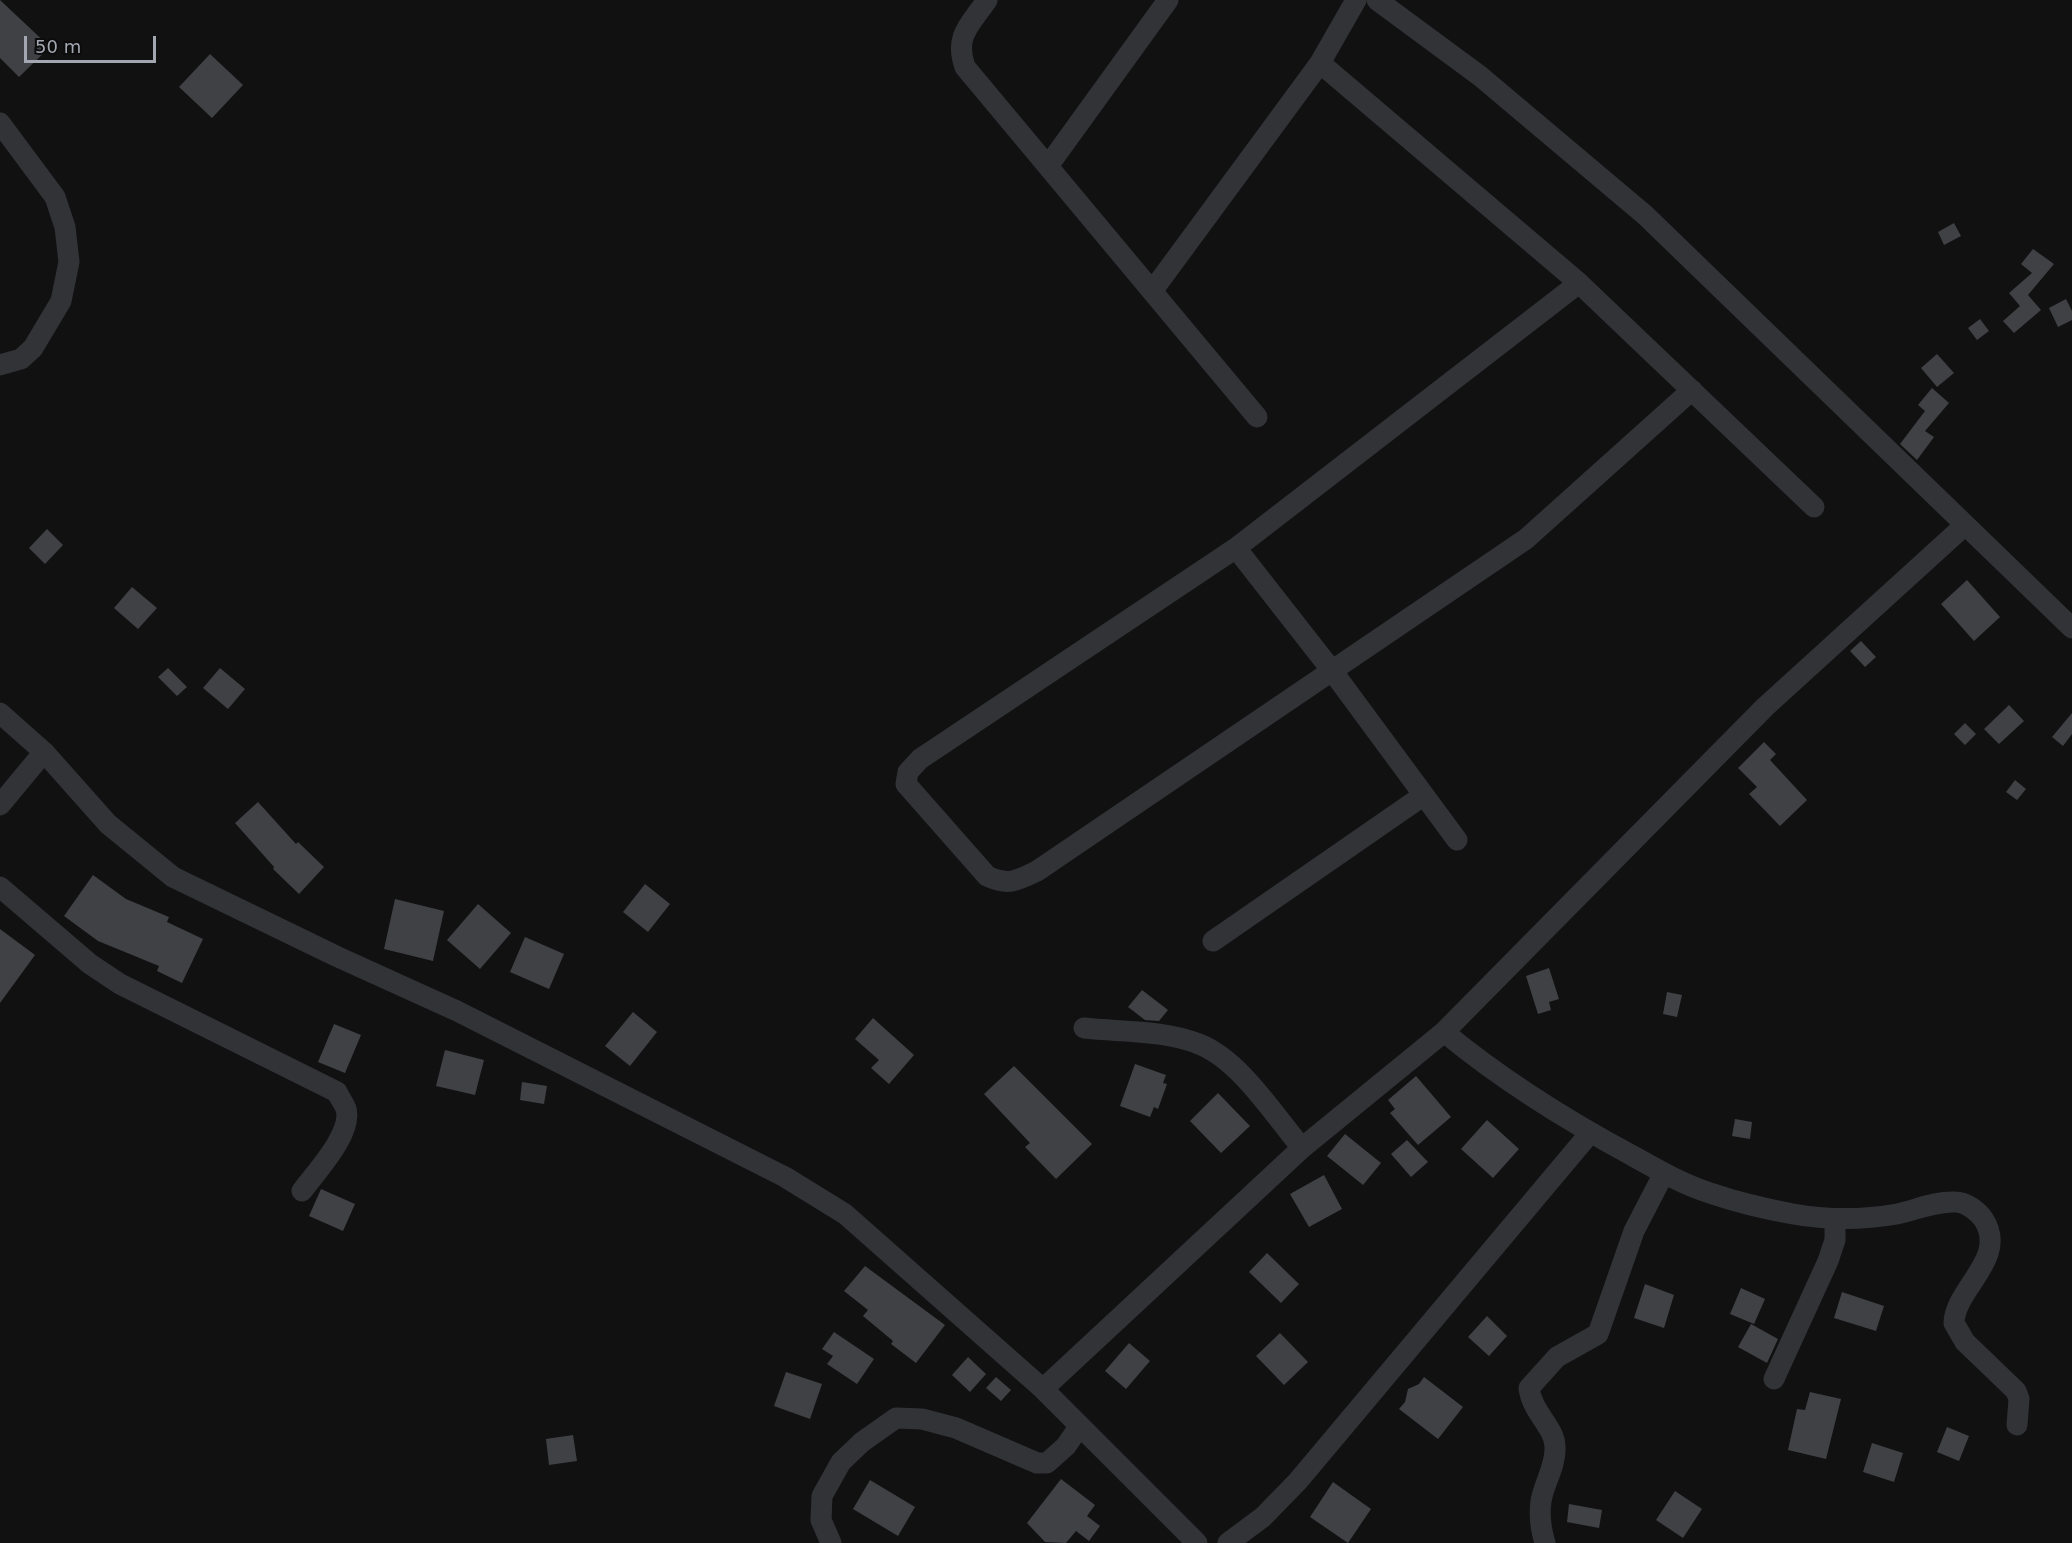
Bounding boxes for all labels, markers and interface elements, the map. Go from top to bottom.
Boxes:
scale bar [27,24,159,62]
text: 50 m [35,36,81,57]

